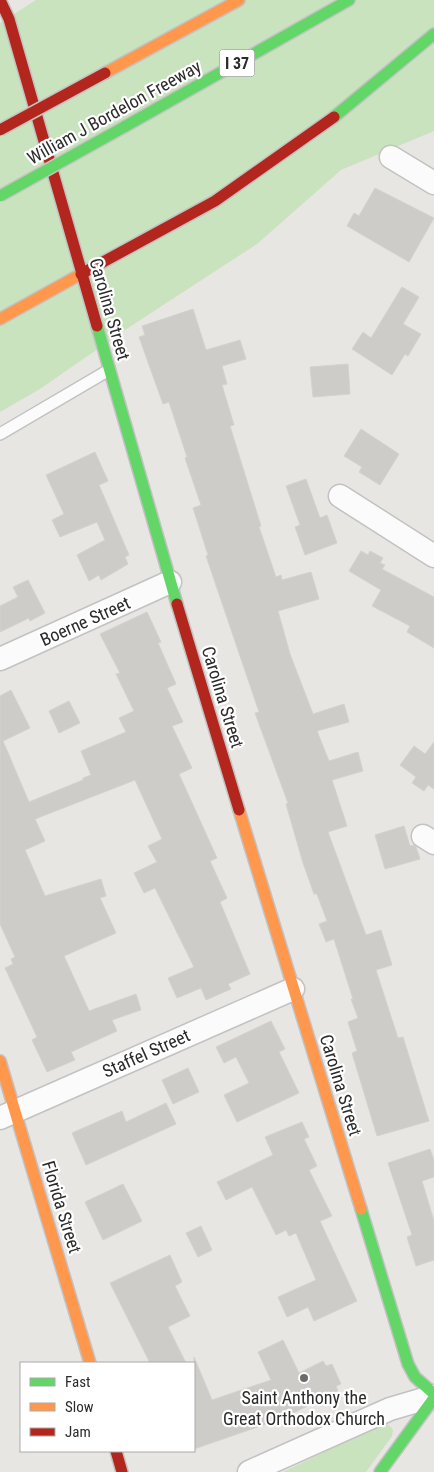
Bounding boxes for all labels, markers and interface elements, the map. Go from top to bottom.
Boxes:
road number: I 37 [220,49,254,76]
street label: William J Bordelon Freeway [24,55,205,169]
street label: Carolina Street [85,256,135,362]
street label: Boerne Street [37,592,133,650]
street label: Carolina Street [198,644,248,750]
street label: Staffel Street [99,1024,193,1082]
street label: Carolina Street [316,1032,366,1138]
street label: Florida Street [38,1158,86,1256]
legend [20,1362,195,1452]
marker: Saint Anthony the Great Orthodox Church [298,1372,310,1384]
text: Fast [65,1373,90,1391]
place label: Saint Anthony the Great Orthodox Church [223,1387,385,1429]
text: Slow [65,1398,94,1416]
text: Jam [65,1423,91,1441]

